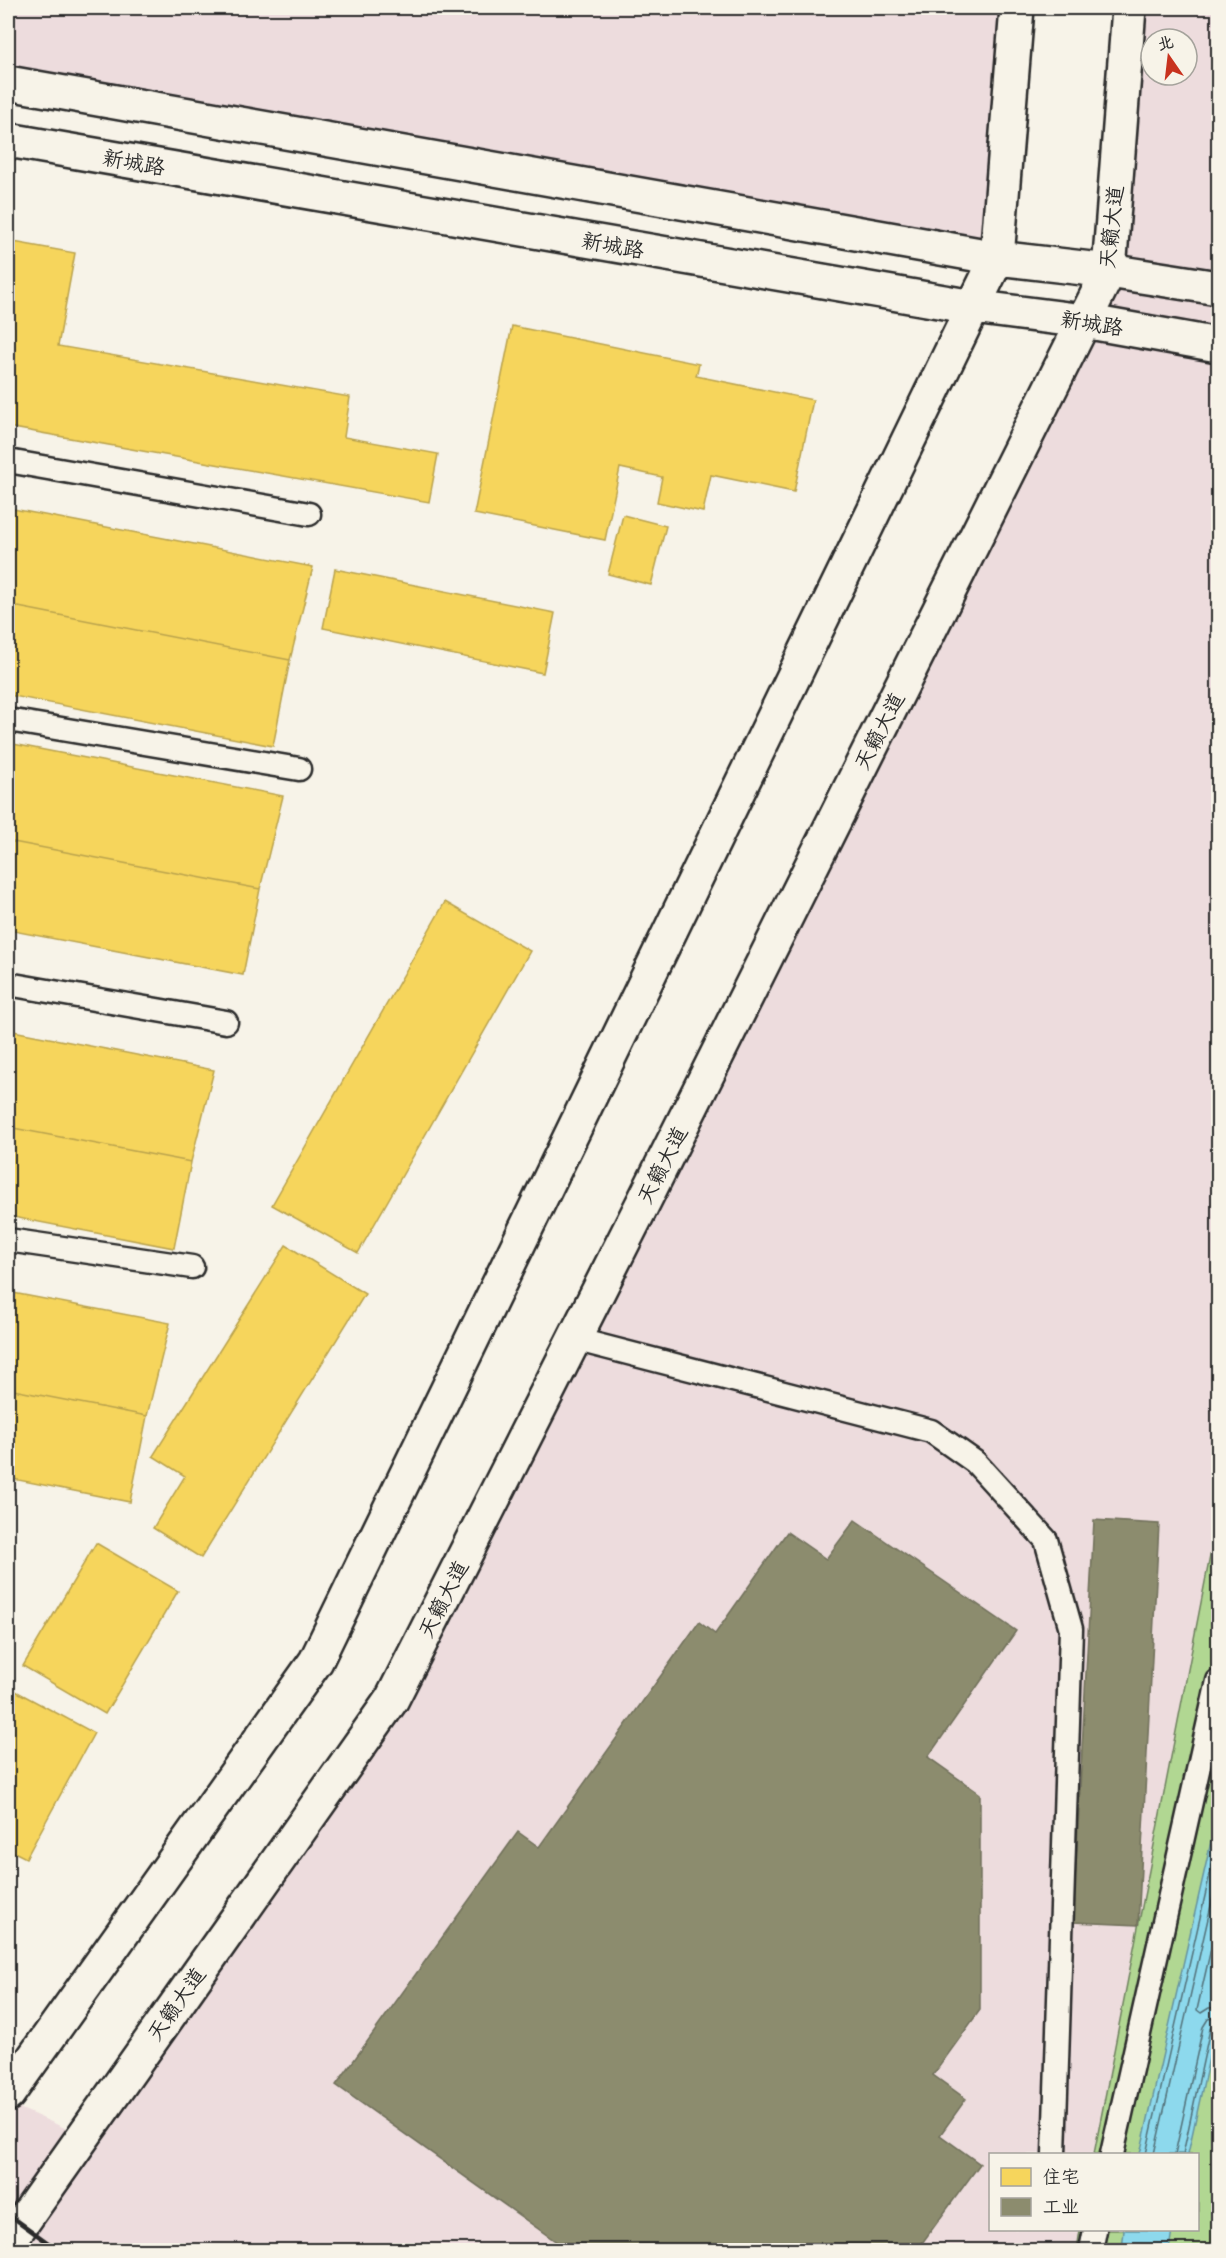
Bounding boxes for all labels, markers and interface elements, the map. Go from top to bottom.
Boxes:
north arrow [1139,27,1199,87]
text: 北 [1155,32,1176,54]
street label: 新城路 [101,144,167,180]
street label: 天籁大道 [1094,184,1128,270]
street label: 新城路 [580,227,646,263]
street label: 新城路 [1059,306,1125,340]
street label: 天籁大道 [849,688,909,774]
street label: 天籁大道 [632,1122,692,1208]
street label: 天籁大道 [413,1556,473,1642]
street label: 天籁大道 [142,1962,210,2046]
legend [989,2153,1199,2231]
text: 住宅 [1043,2166,1079,2188]
text: 工业 [1043,2196,1079,2218]

